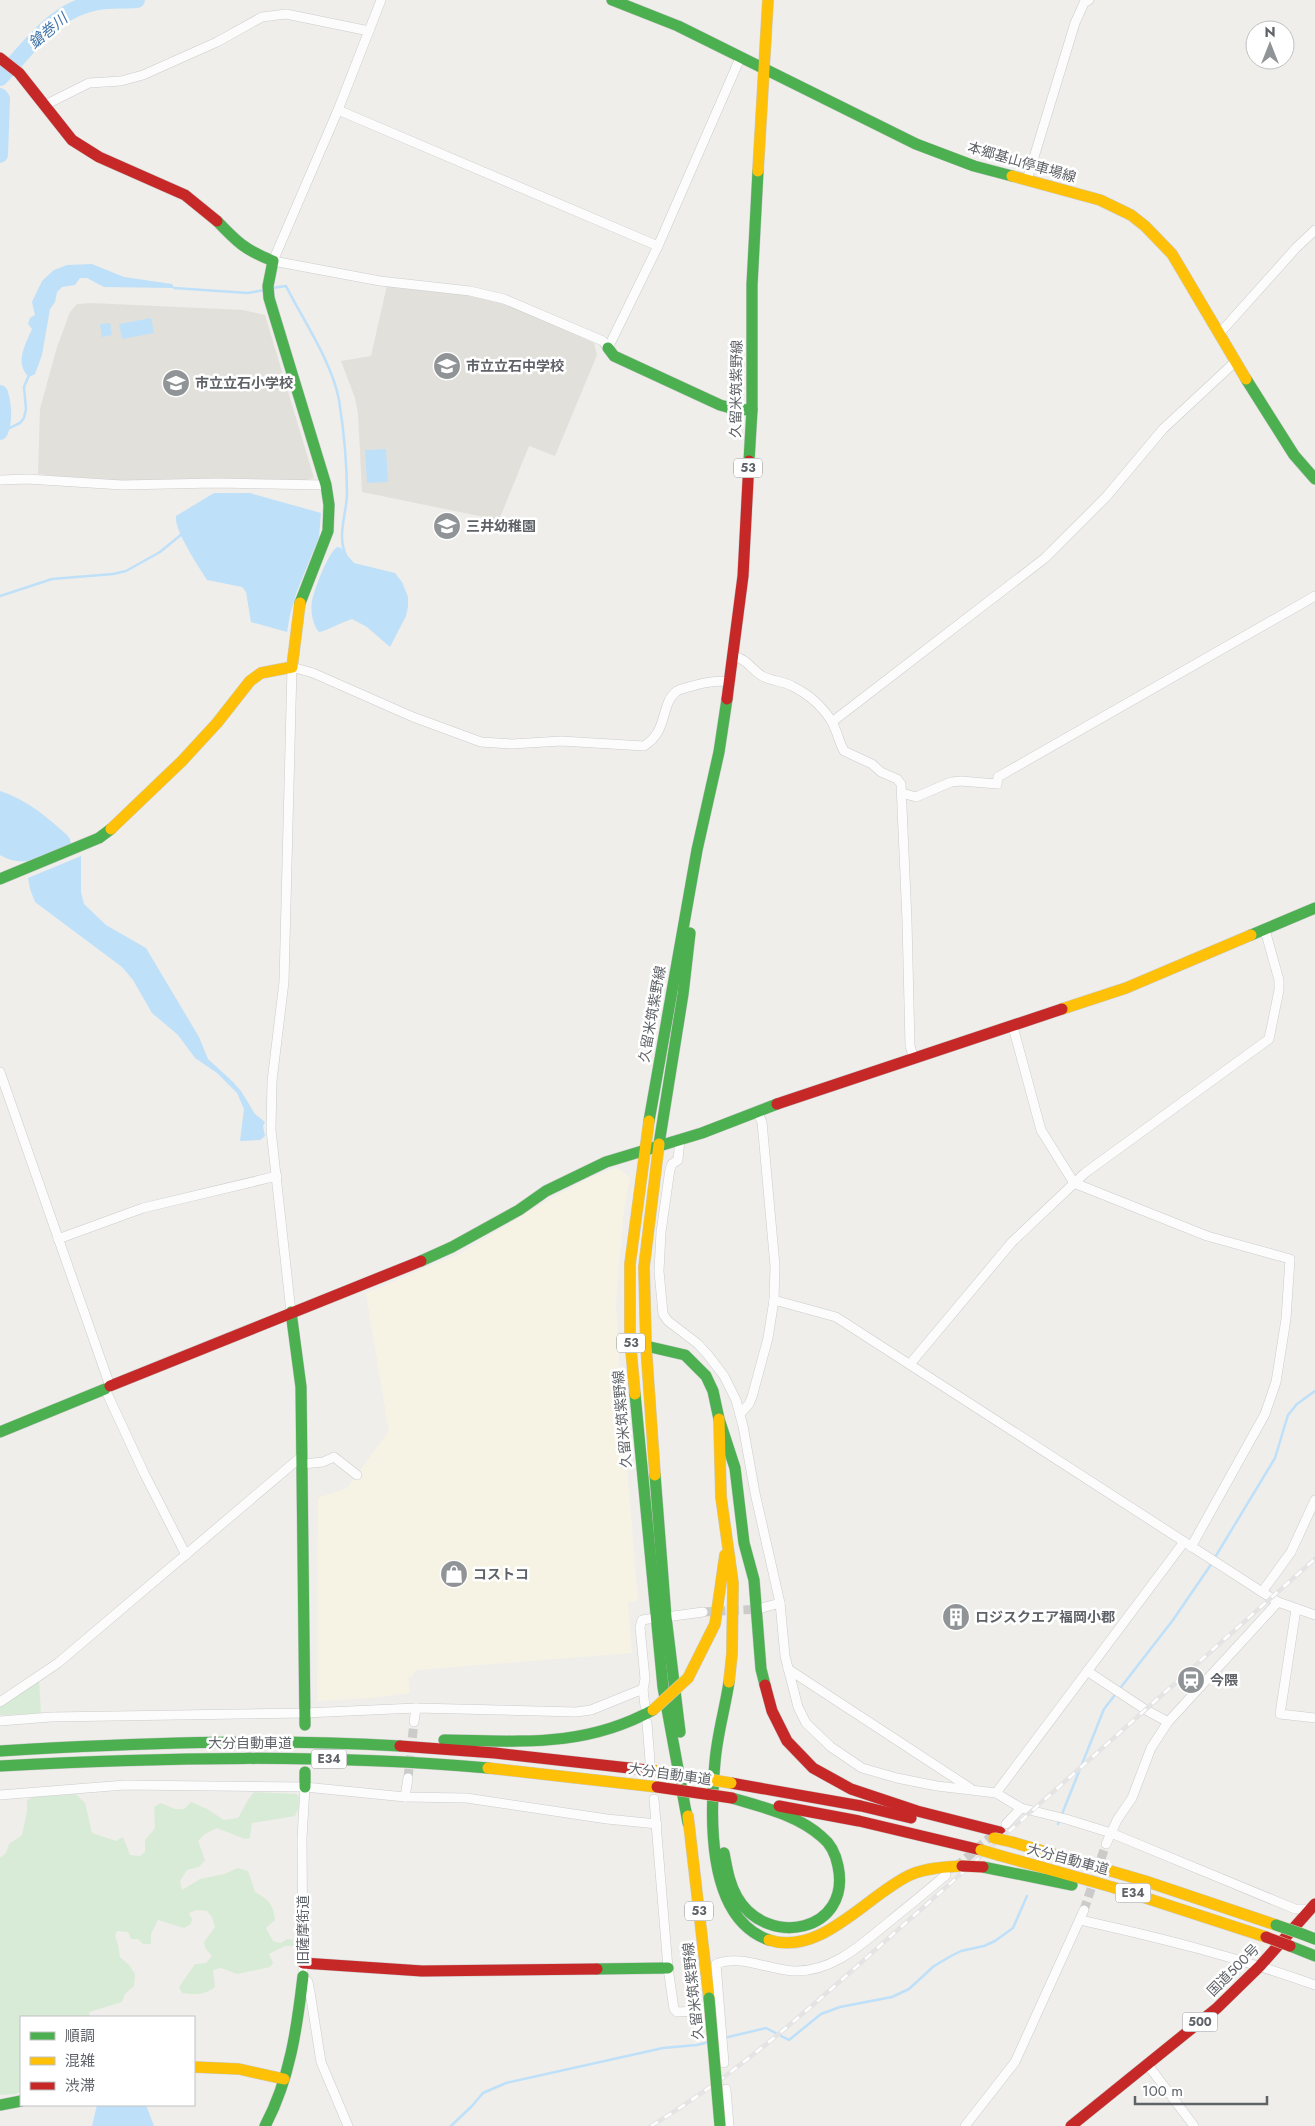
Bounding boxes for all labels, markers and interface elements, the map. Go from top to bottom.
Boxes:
water label: 鎗巻川 [24,7,74,54]
north arrow [1245,20,1295,70]
text: N [1264,22,1276,42]
street label: 本郷基山停車場線 [965,137,1079,187]
street label: 久留米筑紫野線 [725,340,747,438]
school or university icon: 市立立石中学校 [432,351,462,381]
place label: 市立立石中学校 [466,356,564,376]
school or university icon: 市立立石小学校 [161,368,191,398]
place label: 市立立石小学校 [195,373,293,393]
road number: 53 [734,458,762,478]
school or university icon: 三井幼稚園 [432,511,462,541]
place label: 三井幼稚園 [466,516,536,536]
street label: 久留米筑紫野線 [634,964,670,1064]
road number: 53 [617,1334,645,1352]
street label: 久留米筑紫野線 [608,1369,636,1469]
shop icon: コストコ [439,1559,469,1589]
place label: コストコ [473,1564,529,1584]
building icon: ロジスクエア福岡小郡 [941,1602,971,1632]
place label: ロジスクエア福岡小郡 [975,1607,1115,1627]
station icon: 今隈 [1176,1665,1206,1695]
place label: 今隈 [1210,1670,1238,1690]
street label: 大分自動車道 [208,1733,292,1753]
road number: E34 [312,1750,346,1768]
street label: 大分自動車道 [627,1758,713,1790]
street label: 大分自動車道 [1025,1838,1111,1880]
road number: E34 [1116,1884,1150,1902]
street label: 旧薩摩街道 [293,1895,313,1965]
road number: 53 [685,1902,713,1920]
street label: 国道500号 [1202,1939,1264,2001]
street label: 久留米筑紫野線 [678,1941,708,2041]
road number: 500 [1182,2012,1218,2031]
legend [20,2016,195,2106]
text: 順調 [65,2025,95,2047]
text: 混雑 [65,2050,95,2072]
scale bar [1135,2074,1268,2106]
text: 渋滞 [65,2075,95,2097]
text: 100 m [1142,2080,1183,2102]

